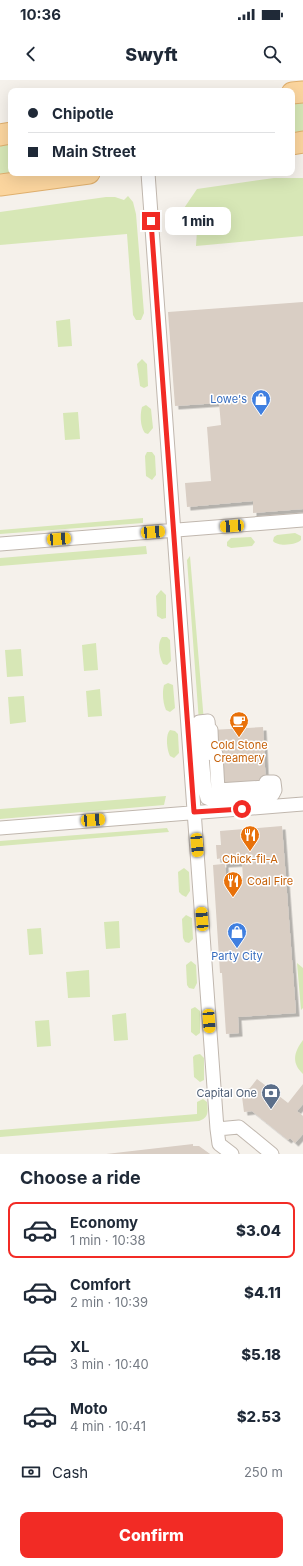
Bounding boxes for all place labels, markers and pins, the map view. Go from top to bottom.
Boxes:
shop icon: Lowe's [250,388,272,416]
place label: Lowe's [210,392,247,406]
cafe icon: Cold Stone Creamery [228,710,250,738]
place label: Cold Stone Creamery [210,738,268,765]
restaurant icon: Chick-fil-A [239,824,261,852]
place label: Chick-fil-A [222,852,278,866]
restaurant icon: Coal Fire [222,870,244,898]
place label: Coal Fire [247,874,293,888]
shop icon: Party City [226,921,248,949]
place label: Party City [211,949,263,963]
bank icon: Capital One [260,1082,282,1110]
place label: Capital One [196,1086,257,1100]

